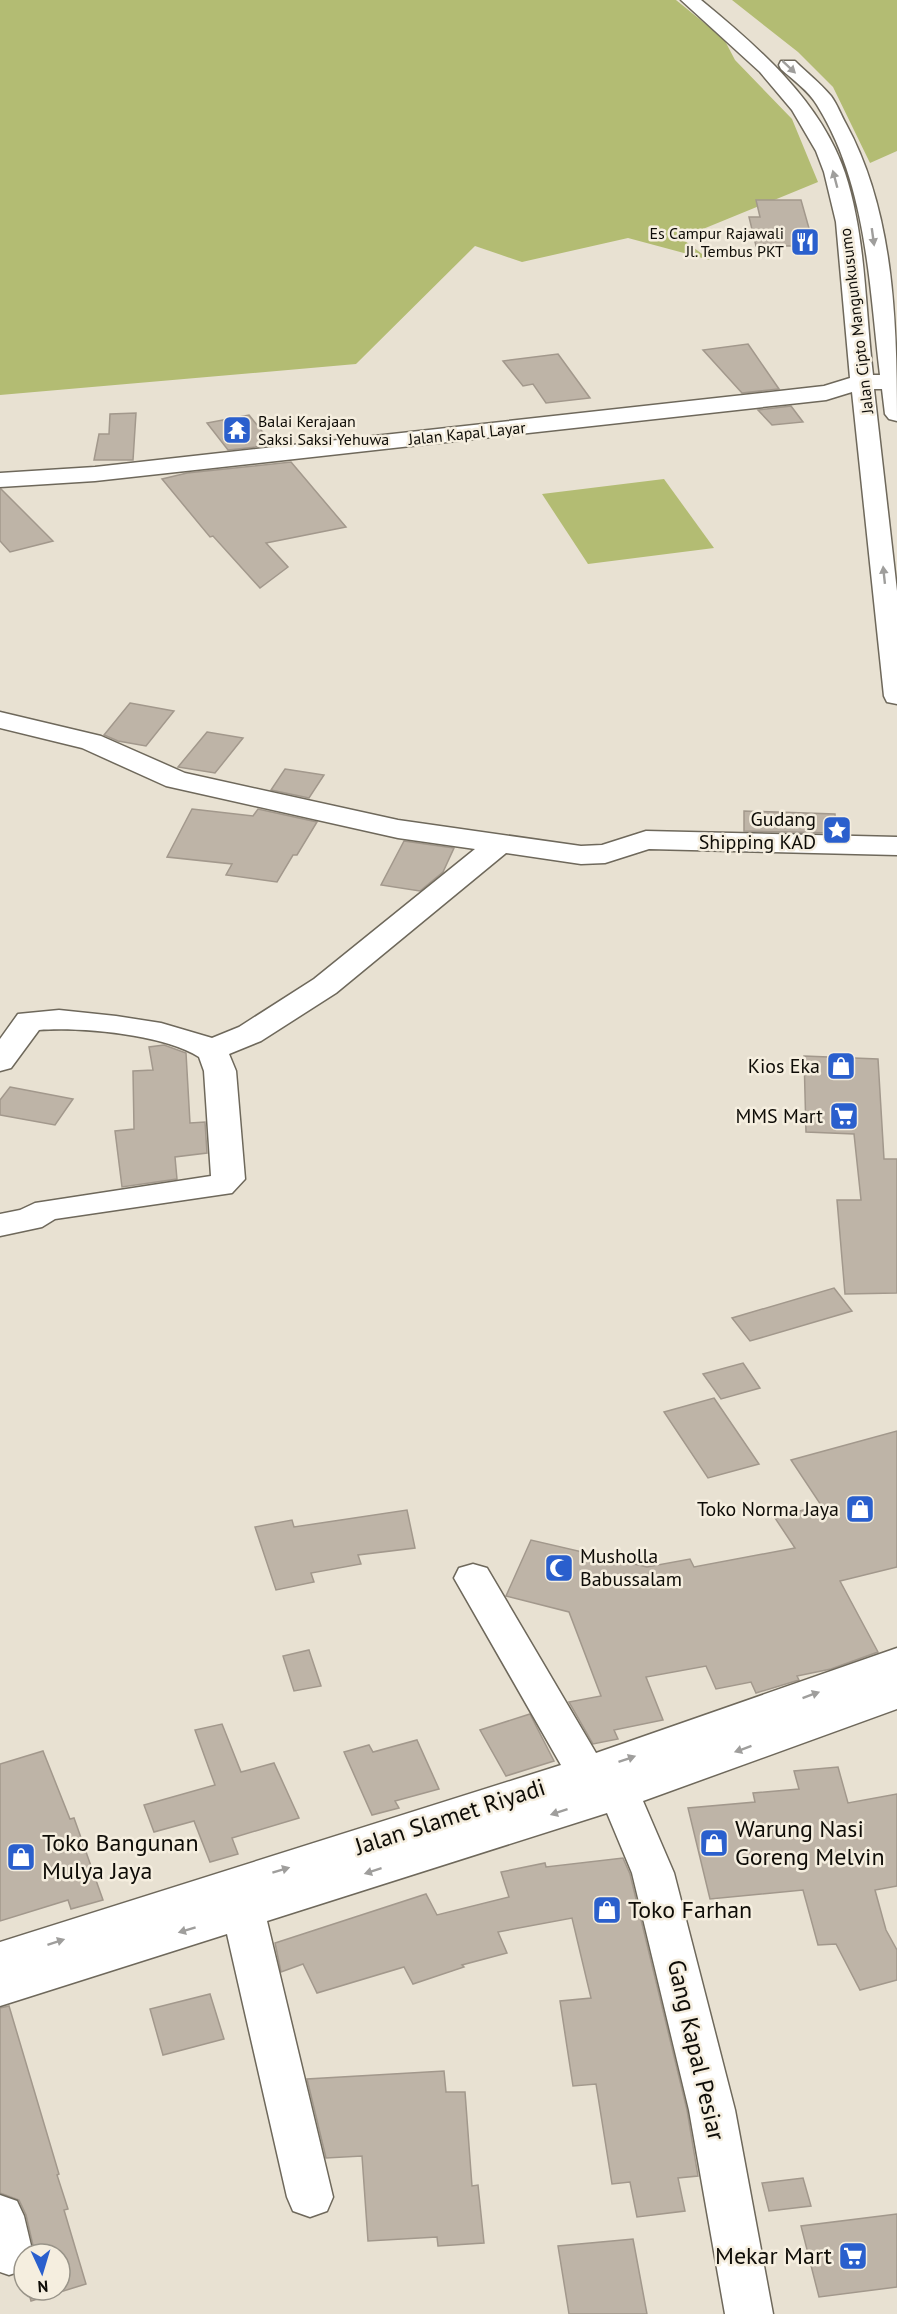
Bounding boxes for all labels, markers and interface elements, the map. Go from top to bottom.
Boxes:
one-way arrow [782,60,797,74]
one-way arrow [830,170,839,188]
place label: Es Campur Rajawali Jl. Tembus PKT [649,223,784,261]
restaurant icon: Es Campur Rajawali Jl. Tembus PKT [789,226,821,258]
street label: Jalan Cipto Mangunkusumo [835,227,877,416]
one-way arrow [869,228,878,247]
place label: Balai Kerajaan Saksi Saksi Yehuwa [258,411,389,449]
temple icon: Balai Kerajaan Saksi Saksi Yehuwa [221,414,253,446]
street label: Jalan Kapal Layar [406,417,527,449]
one-way arrow [879,566,889,585]
place label: Gudang Shipping KAD [699,806,816,855]
place icon: Gudang Shipping KAD [821,814,853,846]
shop icon: Kios Eka [825,1050,857,1082]
place label: Kios Eka [748,1053,820,1079]
supermarket icon: MMS Mart [828,1100,860,1132]
place label: MMS Mart [735,1103,823,1129]
shop icon: Toko Norma Jaya [844,1493,876,1525]
place label: Toko Norma Jaya [697,1496,839,1522]
place label: Musholla Babussalam [580,1543,682,1592]
mosque icon: Musholla Babussalam [543,1552,575,1584]
one-way arrow [802,1689,820,1699]
one-way arrow [734,1744,752,1754]
one-way arrow [618,1754,636,1763]
street label: Jalan Slamet Riyadi [350,1771,549,1862]
one-way arrow [550,1808,568,1817]
place label: Warung Nasi Goreng Melvin [735,1813,885,1872]
place label: Toko Bangunan Mulya Jaya [42,1827,199,1886]
shop icon: Warung Nasi Goreng Melvin [698,1827,730,1859]
shop icon: Toko Bangunan Mulya Jaya [5,1841,37,1873]
one-way arrow [272,1865,290,1874]
one-way arrow [364,1867,382,1876]
shop icon: Toko Farhan [591,1894,623,1926]
place label: Toko Farhan [628,1894,752,1925]
one-way arrow [178,1925,196,1935]
one-way arrow [47,1937,65,1946]
street label: Gang Kapal Pesiar [661,1956,732,2143]
place label: Mekar Mart [715,2240,832,2271]
supermarket icon: Mekar Mart [837,2240,869,2272]
north arrow [12,2242,72,2302]
text: N [37,2277,49,2297]

